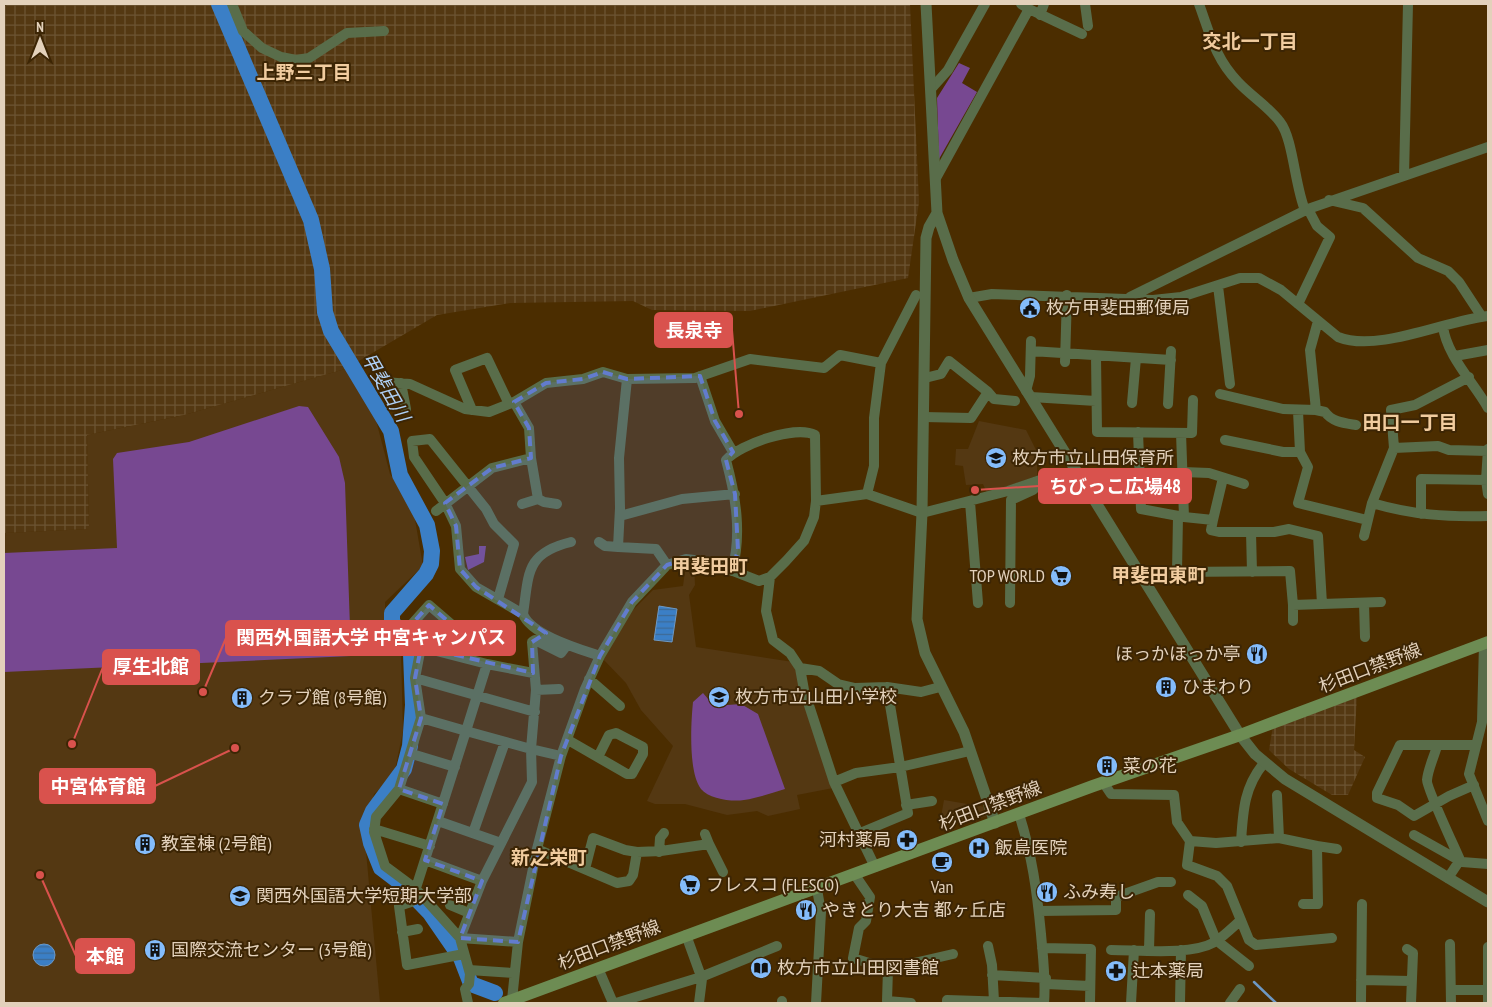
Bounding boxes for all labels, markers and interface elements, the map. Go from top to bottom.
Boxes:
north arrow [15,15,65,65]
text: N [36,18,44,36]
district label: 交北一丁目 [1202,29,1298,53]
district label: 上野三丁目 [256,60,352,84]
public building icon: 枚方甲斐田郵便局 [1018,296,1042,320]
place label: 枚方甲斐田郵便局 [1046,296,1190,319]
callout: 長泉寺 [655,313,732,347]
text: 長泉寺 [665,318,723,342]
water label: 甲斐田川 [357,348,416,428]
district label: 田口一丁目 [1362,410,1458,434]
school or university icon: 枚方市立山田保育所 [984,446,1008,470]
place label: 枚方市立山田保育所 [1012,446,1174,469]
callout: ちびっこ広場48 [1039,469,1191,503]
text: ちびっこ広場48 [1049,474,1181,498]
district label: 甲斐田町 [672,554,748,578]
district label: 甲斐田東町 [1111,563,1207,587]
place label: TOP WORLD [969,564,1045,587]
supermarket icon: TOP WORLD [1049,564,1073,588]
callout: 関西外国語大学 中宮キャンパス [226,621,515,655]
text: 関西外国語大学 中宮キャンパス [236,625,506,649]
street label: 杉田口禁野線 [1315,637,1424,698]
place label: ほっかほっか亭 [1115,642,1241,665]
restaurant icon: ほっかほっか亭 [1245,642,1269,666]
callout: 厚生北館 [103,650,199,684]
text: 厚生北館 [113,654,189,678]
building icon: ひまわり [1154,675,1178,699]
place label: ひまわり [1182,675,1254,698]
school or university icon: 枚方市立山田小学校 [707,685,731,709]
place label: 枚方市立山田小学校 [735,685,897,708]
building icon: クラブ館 (8号館) [230,686,254,710]
place label: クラブ館 (8号館) [258,686,387,709]
building icon: 菜の花 [1095,754,1119,778]
place label: 菜の花 [1123,754,1177,777]
callout: 中宮体育館 [40,769,155,803]
text: 中宮体育館 [50,774,146,798]
street label: 杉田口禁野線 [935,775,1044,836]
place label: 河村薬局 [819,828,891,851]
pharmacy icon: 河村薬局 [895,828,919,852]
building icon: 教室棟 (2号館) [133,832,157,856]
place label: 教室棟 (2号館) [161,832,272,855]
hospital icon: 飯島医院 [967,836,991,860]
place label: 飯島医院 [995,836,1067,859]
district label: 新之栄町 [511,845,587,869]
cafe icon: Van [930,850,954,874]
supermarket icon: フレスコ (FLESCO) [678,873,702,897]
place label: フレスコ (FLESCO) [706,873,839,896]
place label: Van [930,875,953,898]
restaurant icon: ふみ寿し [1035,880,1059,904]
place label: ふみ寿し [1063,880,1135,903]
school or university icon: 関西外国語大学短期大学部 [228,884,252,908]
place label: 関西外国語大学短期大学部 [256,884,472,907]
restaurant icon: やきとり大吉 都ヶ丘店 [794,898,818,922]
place label: やきとり大吉 都ヶ丘店 [822,898,1006,921]
street label: 杉田口禁野線 [554,914,663,975]
building icon: 国際交流センター (3号館) [143,938,167,962]
place label: 国際交流センター (3号館) [171,938,372,961]
callout: 本館 [76,939,134,973]
text: 本館 [86,944,124,968]
library icon: 枚方市立山田図書館 [749,956,773,980]
place label: 枚方市立山田図書館 [777,956,939,979]
pharmacy icon: 辻本薬局 [1104,959,1128,983]
place label: 辻本薬局 [1132,959,1204,982]

